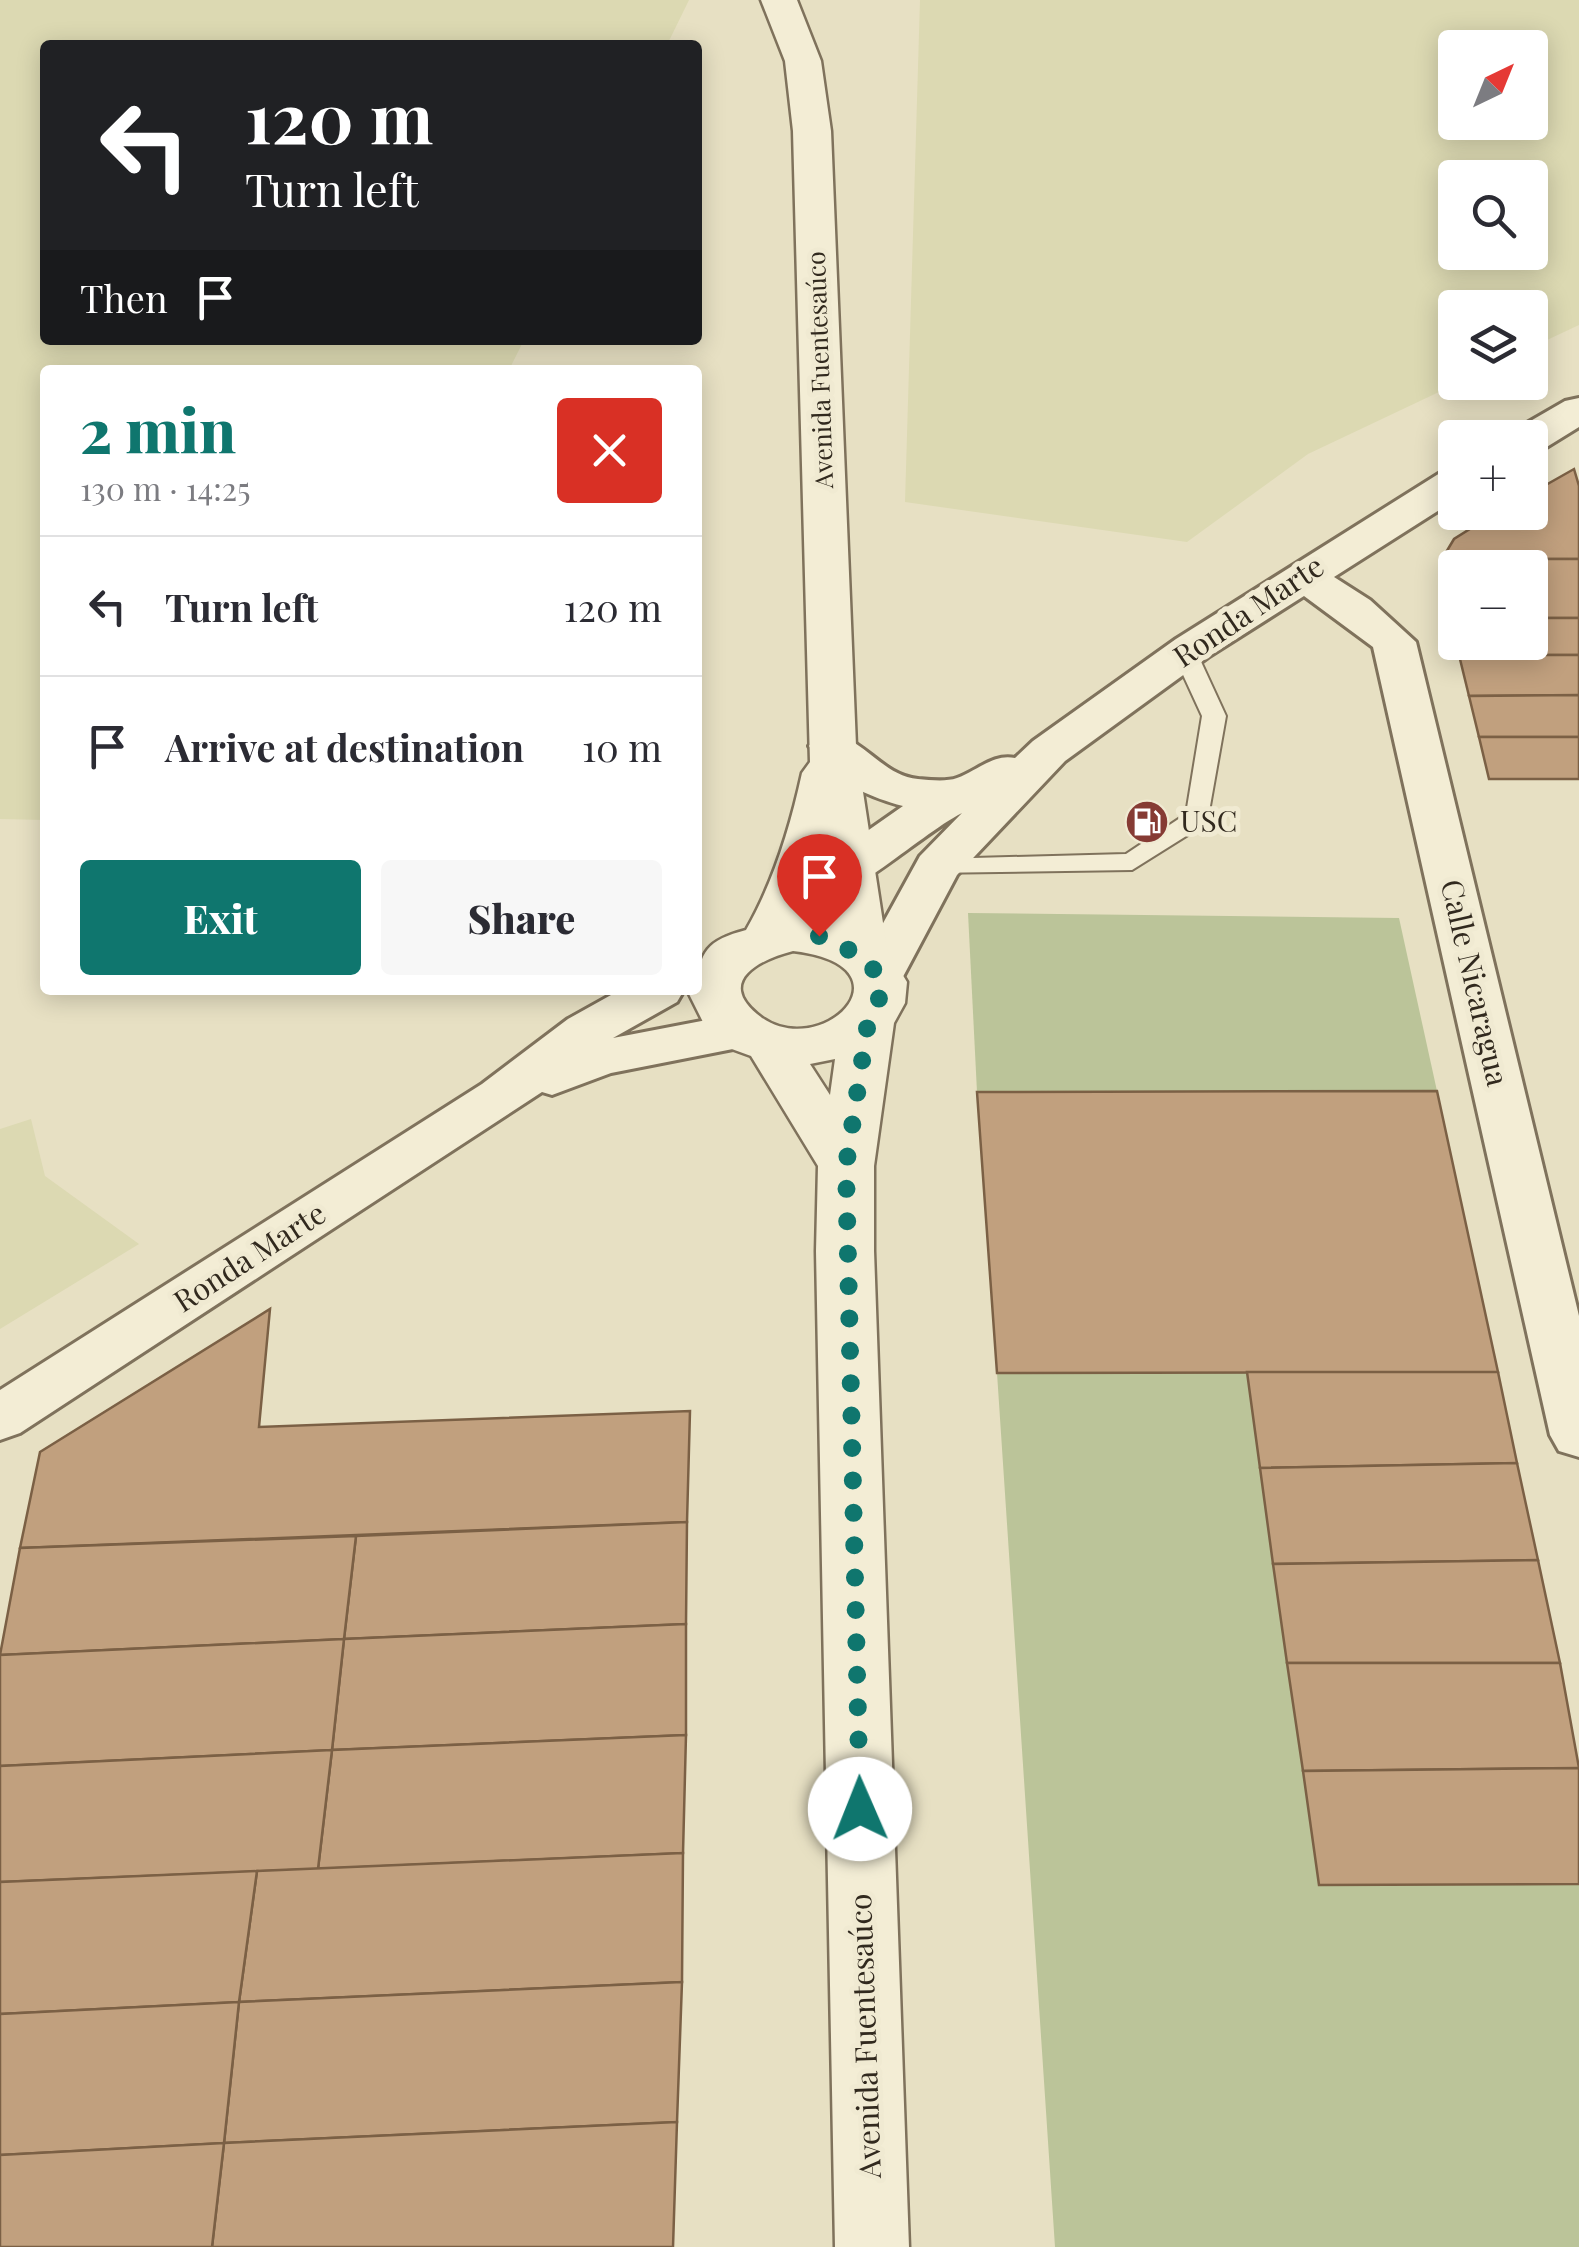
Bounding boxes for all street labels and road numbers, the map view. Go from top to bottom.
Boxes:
street label: Avenida Fuentesaúco [798,251,839,490]
street label: Ronda Marte [1165,545,1331,675]
street label: Calle Nicaragua [1433,875,1519,1090]
street label: Ronda Marte [165,1192,332,1320]
street label: Avenida Fuentesaúco [839,1893,889,2180]

